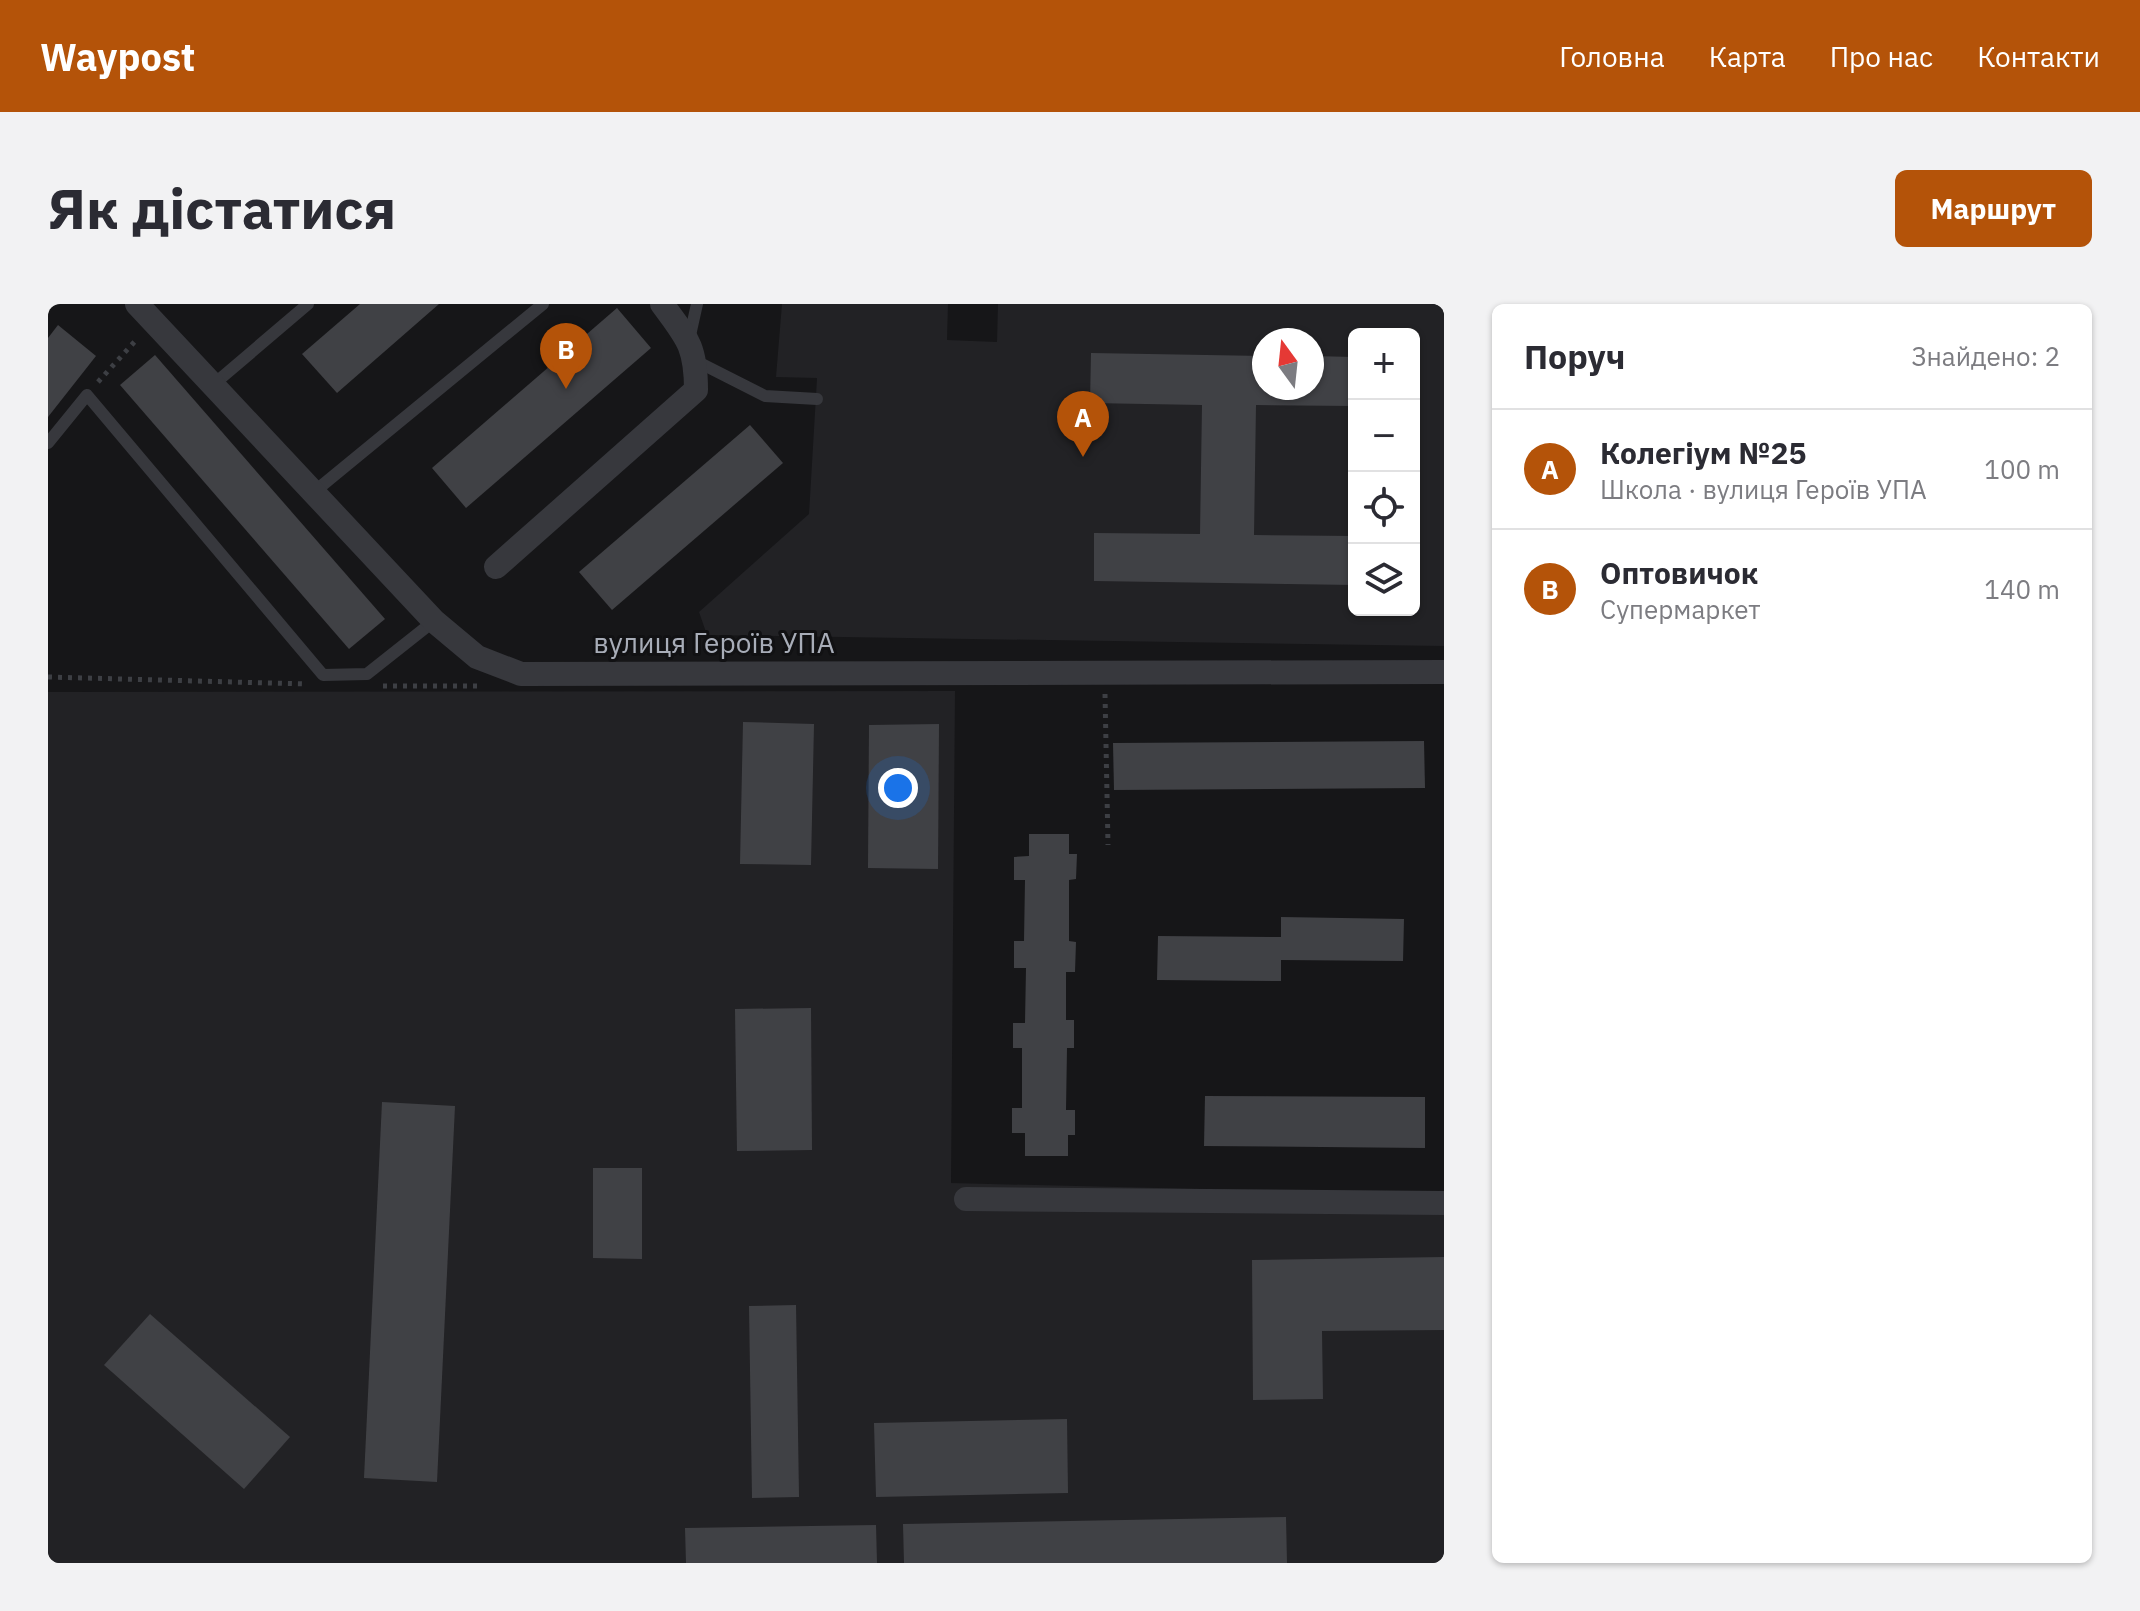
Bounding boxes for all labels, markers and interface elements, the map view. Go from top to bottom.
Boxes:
text: Waypost [40,32,195,81]
text: Головна [1559,38,1665,75]
text: Карта [1709,38,1786,75]
text: Про нас [1830,38,1933,75]
text: Контакти [1977,38,2100,75]
button: Маршрут [1895,170,2092,247]
text: Як дістатися [48,172,396,244]
pin: B [540,323,592,389]
north arrow [1252,328,1324,400]
map controls [1348,328,1420,616]
button: + [1348,328,1420,400]
text: Поруч [1524,334,1625,378]
text: Знайдено: 2 [1911,339,2060,373]
pin: A [1057,391,1109,457]
button: − [1348,400,1420,472]
text: Колегіум №25 [1600,433,1806,472]
text: A [1541,452,1559,486]
text: 100 m [1984,452,2060,486]
button: locate [1348,472,1420,544]
text: Школа · вулиця Героїв УПА [1600,472,1927,506]
button: layers [1348,544,1420,616]
text: Оптовичок [1600,553,1759,592]
text: B [1541,572,1559,606]
text: 140 m [1984,572,2060,606]
text: Супермаркет [1600,592,1761,626]
street label: вулиця Героїв УПА [593,624,835,661]
your location [878,768,918,808]

